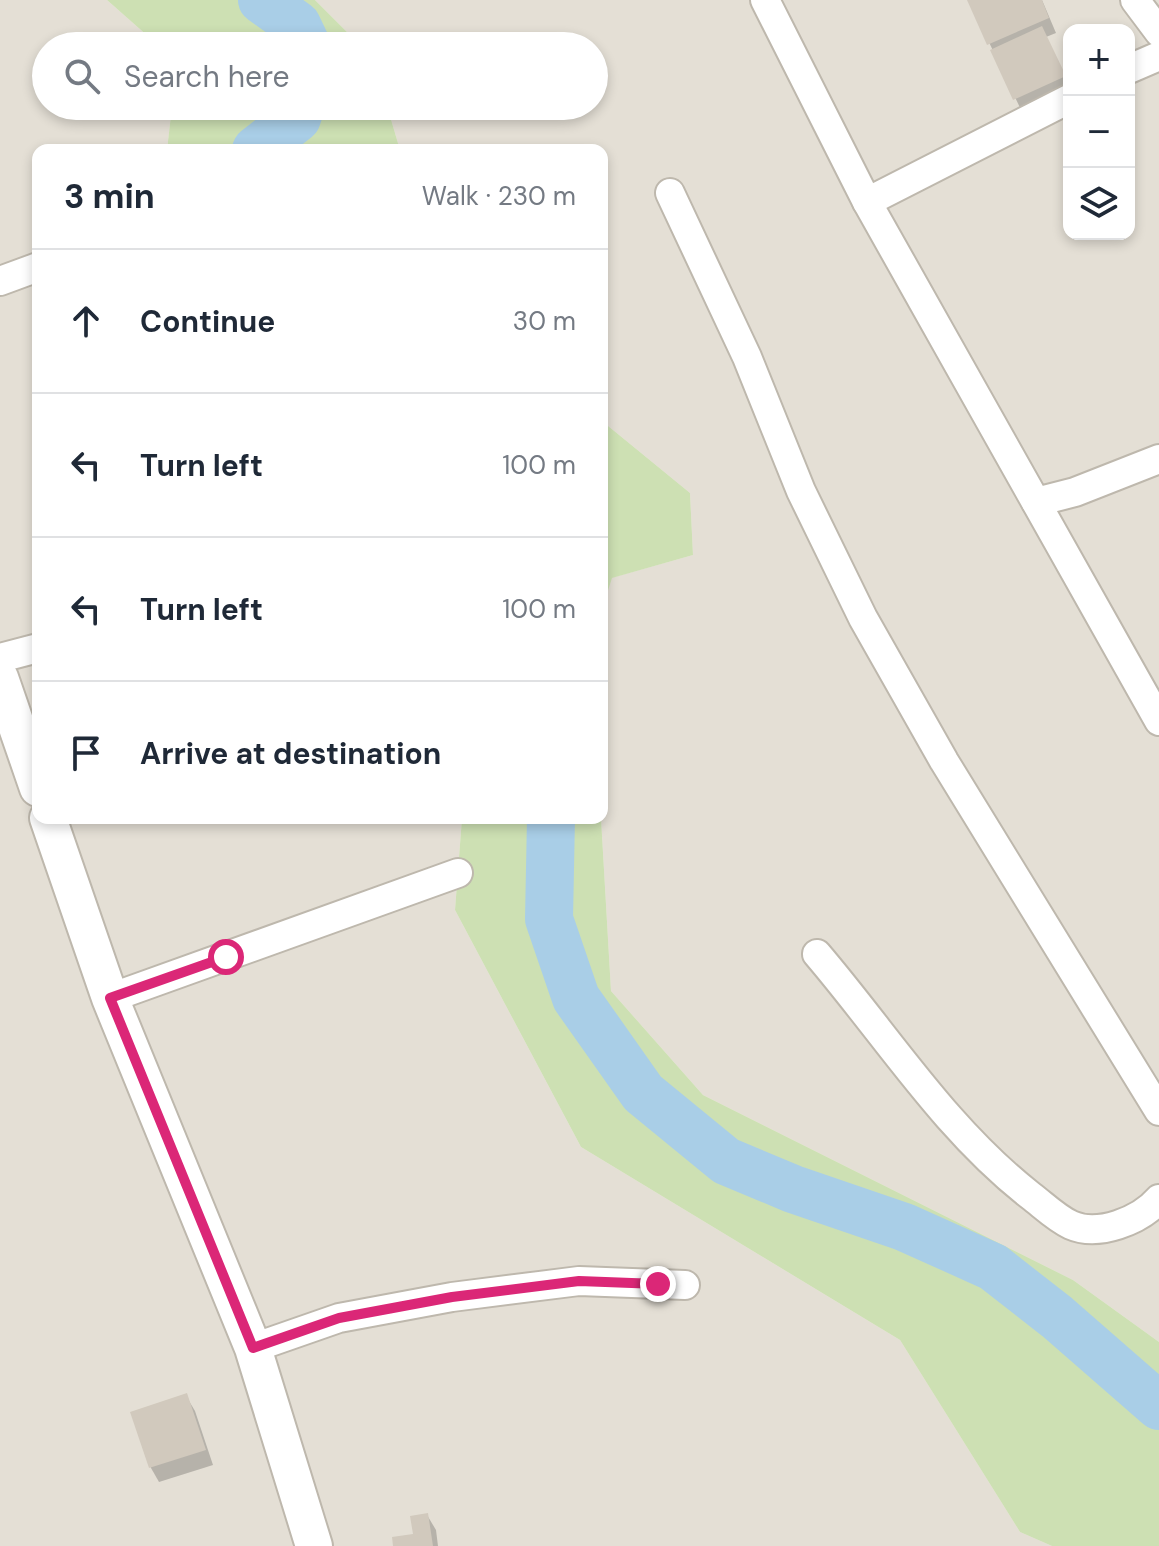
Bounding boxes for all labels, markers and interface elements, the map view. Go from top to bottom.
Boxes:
map controls [1063,24,1135,240]
button: + [1063,24,1135,96]
search box [32,32,608,120]
icon: search [60,54,104,98]
text: Search here [124,57,290,96]
button: − [1063,96,1135,168]
button: layers [1063,168,1135,240]
text: 3 min [64,174,155,219]
text: Walk · 230 m [422,179,576,213]
icon: ahead [64,299,108,343]
text: Continue [140,302,275,341]
text: 30 m [513,304,576,338]
icon: left [64,443,108,487]
text: Turn left [140,446,263,485]
text: 100 m [502,448,576,482]
icon: left [64,587,108,631]
text: Turn left [140,590,263,629]
text: 100 m [502,592,576,626]
icon: arrive [64,731,108,775]
text: Arrive at destination [140,734,441,773]
route start [208,939,244,975]
route end [640,1266,676,1302]

